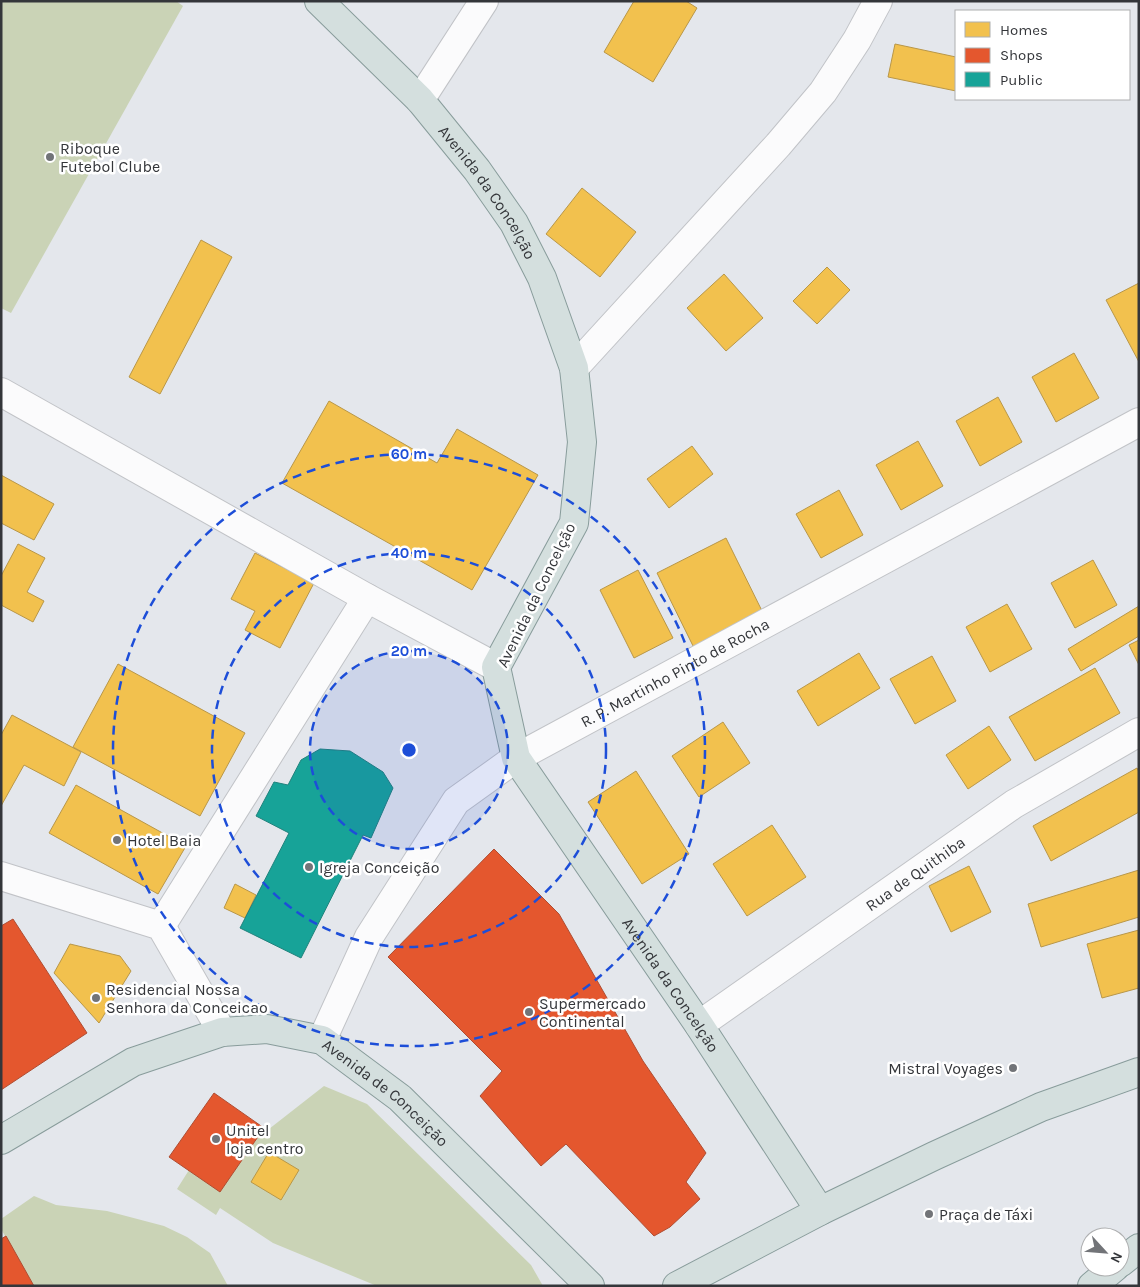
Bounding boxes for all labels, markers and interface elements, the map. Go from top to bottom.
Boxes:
legend [955,10,1130,100]
text: Homes [1000,21,1048,39]
text: Shops [1000,46,1043,64]
text: Public [1000,71,1043,89]
street label: Avenida da Concelção [435,121,540,262]
place label: Riboque Futebol Clube [60,139,160,176]
marker: Riboque Futebol Clube [44,151,56,163]
text: 60 m [391,445,427,463]
street label: Avenida da Concelção [493,520,579,670]
text: 40 m [391,544,427,562]
street label: R. P. Martinho Pinto de Rocha [577,614,773,731]
text: 20 m [391,642,427,660]
centre of rings [400,741,418,759]
place label: Hotel Baia [127,831,201,850]
street label: Rua de Quithiba [862,832,969,915]
marker: Hotel Baia [111,834,123,846]
place label: Igreja Conceição [319,858,439,877]
marker: Igreja Conceição [303,861,315,873]
street label: Avenida da Concelção [619,914,724,1056]
place label: Residencial Nossa Senhora da Conceicao [106,980,268,1017]
marker: Residencial Nossa Senhora da Conceicao [90,992,102,1004]
place label: Supermercado Continental [539,994,646,1031]
marker: Supermercado Continental [523,1006,535,1018]
street label: Avenida de Conceição [319,1034,453,1150]
place label: Mistral Voyages [888,1059,1003,1078]
marker: Mistral Voyages [1007,1062,1019,1074]
place label: Unitel loja centro [226,1121,304,1158]
marker: Unitel loja centro [210,1133,222,1145]
place label: Praça de Táxi [939,1205,1033,1224]
marker: Praça de Táxi [923,1208,935,1220]
north arrow [1080,1227,1130,1277]
text: N [1106,1249,1126,1266]

